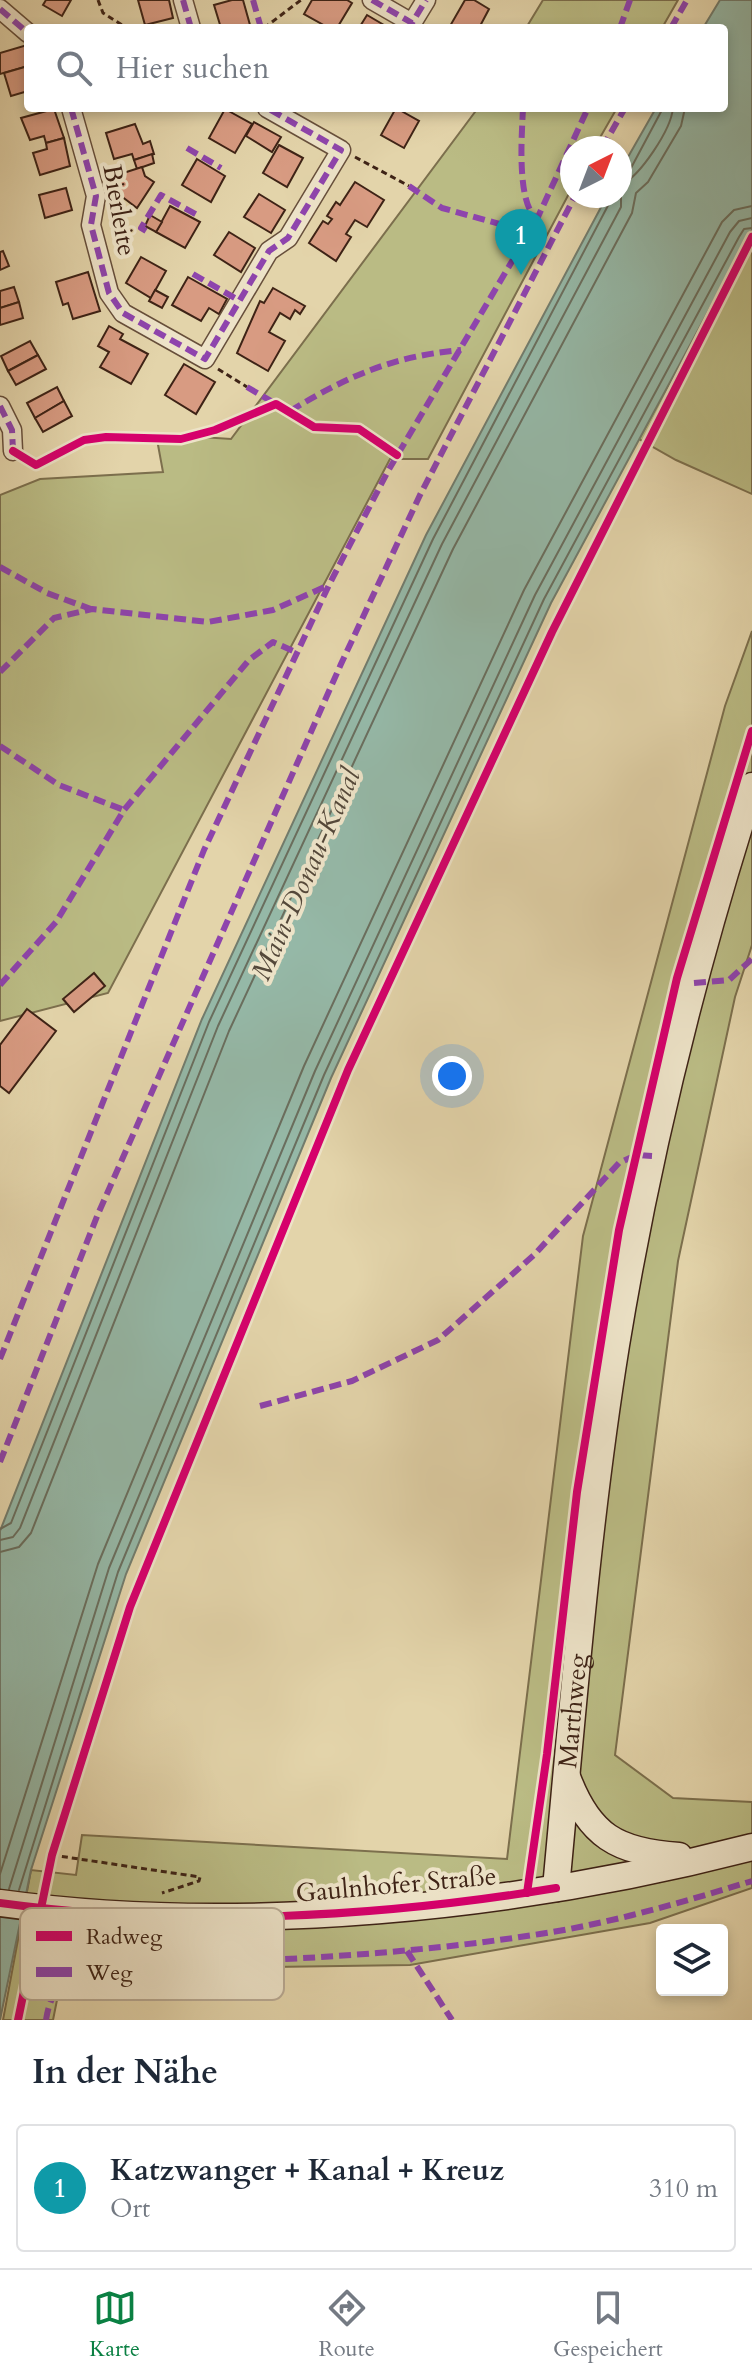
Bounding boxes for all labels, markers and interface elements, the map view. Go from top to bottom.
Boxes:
search box [24,24,728,112]
icon: search [52,46,96,90]
text: Hier suchen [116,48,269,89]
north arrow [560,136,632,208]
street label: Bierleite [94,162,145,258]
pin: 1 [495,209,547,275]
water label: Main-Donau-Kanal [242,761,370,986]
your location [432,1056,472,1096]
street label: Marthweg [550,1651,596,1770]
street label: Gaulnhofer Straße [294,1858,498,1911]
legend [20,1908,284,2000]
text: Radweg [86,1922,163,1952]
map controls [656,1924,728,1996]
button: layers [656,1924,728,1996]
text: Weg [85,1958,133,1988]
text: In der Nähe [32,2049,218,2095]
text: Katzwanger + Kanal + Kreuz [110,2150,504,2191]
text: 1 [53,2171,67,2206]
text: 310 m [649,2171,718,2206]
text: Ort [110,2191,150,2226]
tab: Karte [89,2286,140,2364]
tab: Route [318,2286,375,2364]
tab: Gespeichert [553,2286,663,2364]

